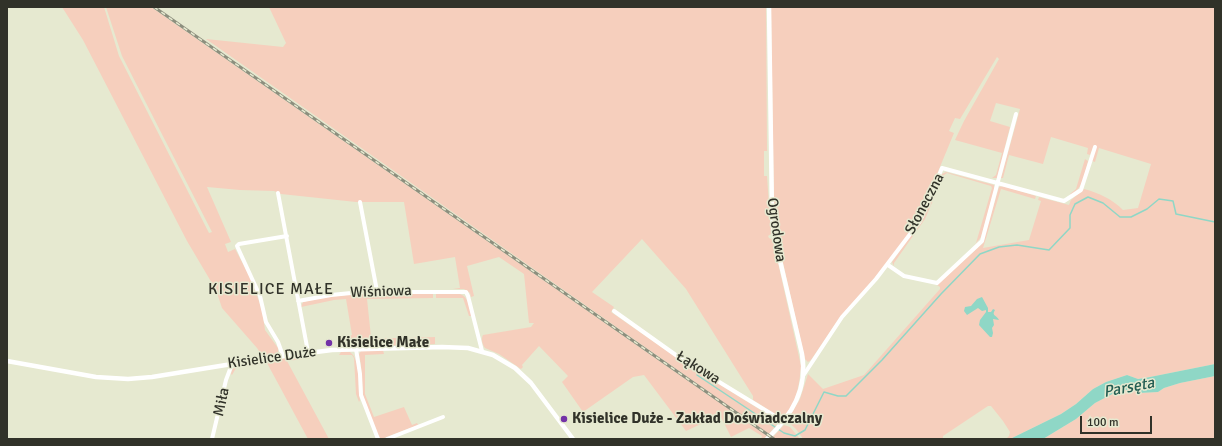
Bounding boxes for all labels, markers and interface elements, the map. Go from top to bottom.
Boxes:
street label: Słoneczna [901,170,949,238]
street label: Ogrodowa [763,197,789,263]
district label: KISIELICE MAŁE [208,280,334,300]
street label: Wiśniowa [350,282,412,302]
place label: Kisielice Małe [337,334,429,352]
marker: Kisielice Małe [324,338,334,348]
street label: Kisielice Duże [227,343,317,373]
street label: Łąkowa [673,347,723,389]
water label: Parsęta [1102,374,1156,402]
street label: Miła [210,386,234,418]
scale bar [1082,408,1154,434]
place label: Kisielice Duże - Zakład Doświadczalny [572,410,822,428]
marker: Kisielice Duże - Zakład Doświadczalny [559,414,569,424]
text: 100 m [1087,415,1119,430]

